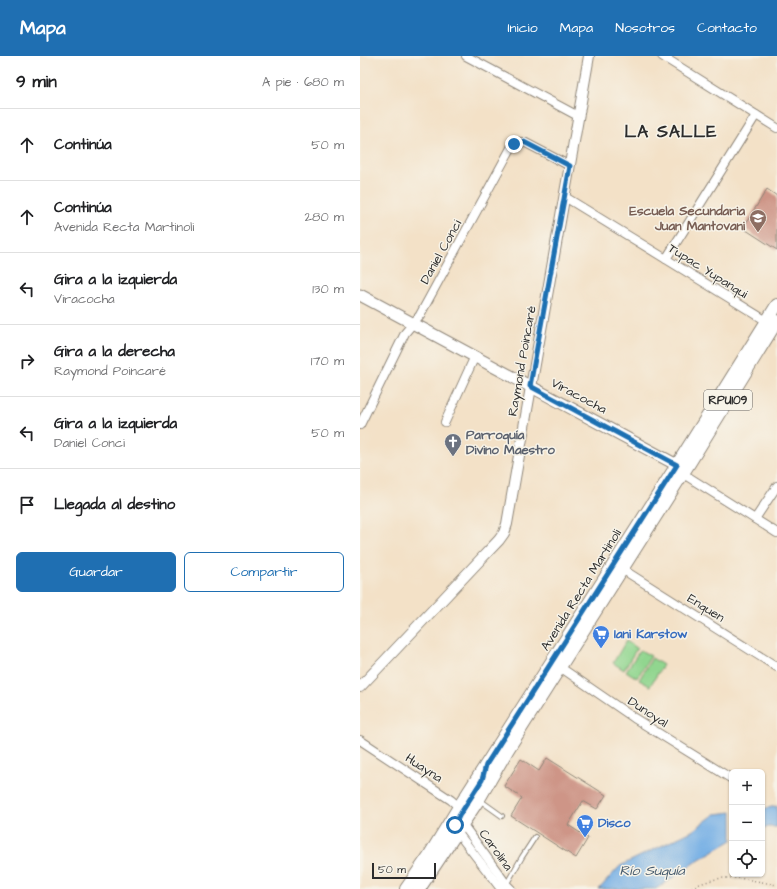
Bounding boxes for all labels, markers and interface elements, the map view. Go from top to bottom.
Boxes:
text: Mapa [20,15,66,42]
text: Inicio [507,18,538,38]
text: Mapa [560,18,593,38]
text: Nosotros [615,18,675,38]
text: Contacto [697,18,757,38]
text: 9 min [16,70,57,94]
text: A pie · 680 m [262,73,344,91]
district label: LA SALLE [625,120,717,144]
icon: ahead [16,134,38,156]
text: Continúa [54,134,112,155]
route end [505,135,523,153]
text: 50 m [311,136,344,154]
text: Continúa [54,197,112,218]
place label: Escuela Secundaria Juan Mantovani [629,202,746,235]
icon: ahead [16,206,38,228]
text: 280 m [305,208,344,226]
school or university icon: Escuela Secundaria Juan Mantovani [748,208,768,233]
street label: Daniel Conci [416,217,466,287]
text: Avenida Recta Martinoli [54,218,194,236]
street label: Tupac Yupanqui [665,239,751,303]
text: Gira a la izquierda [54,269,177,290]
icon: left [16,278,38,300]
text: 130 m [312,280,344,298]
text: Viracocha [54,290,115,308]
street label: Raymond Poincaré [503,304,542,418]
text: Gira a la derecha [54,341,175,362]
icon: right [16,350,38,372]
text: 170 m [311,352,344,370]
text: Raymond Poincaré [54,362,166,380]
street label: Viracocha [548,374,610,418]
road number: RPU109 [704,390,752,410]
text: Gira a la izquierda [54,413,177,434]
icon: left [16,422,38,444]
text: 50 m [311,424,344,442]
place label: Parroquía Divino Maestro [466,426,555,459]
church icon: Parroquía Divino Maestro [443,432,463,457]
text: Daniel Conci [54,434,125,452]
icon: arrive [16,494,38,516]
text: Llegada al destino [54,494,175,515]
street label: Avenida Recta Martinoli [536,526,626,654]
button: Guardar [16,552,176,592]
button: Compartir [184,552,344,592]
street label: Enquen [684,590,729,627]
supermarket icon: Iani Karstow [591,624,611,649]
place label: Iani Karstow [614,625,688,643]
street label: Dunoyal [624,692,672,733]
street label: Huayna [401,749,447,788]
map controls [729,769,765,877]
button: + [729,769,765,805]
button: − [729,805,765,841]
supermarket icon: Disco [575,813,595,838]
place label: Disco [598,814,631,832]
route start [446,816,464,834]
street label: Carolina [475,826,517,875]
button: locate [729,841,765,877]
scale bar [372,861,436,880]
water label: Río Suquía [619,861,685,881]
text: 50 m [378,862,406,877]

